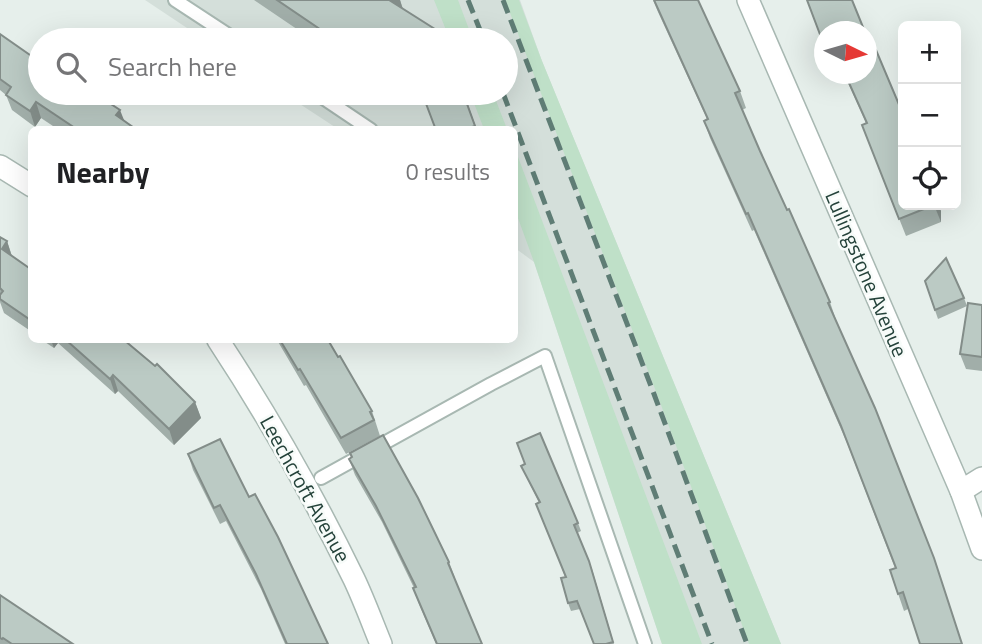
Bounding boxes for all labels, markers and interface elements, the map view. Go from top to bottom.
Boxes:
north arrow [814,21,877,84]
map controls [898,21,961,210]
button: + [898,21,961,84]
search box [28,28,518,105]
text: Search here [108,47,237,86]
icon: search [52,48,90,86]
button: − [898,84,961,147]
button: locate [898,147,961,210]
text: Nearby [56,149,149,195]
text: 0 results [406,154,490,189]
street label: Lullingstone Avenue [817,185,916,362]
street label: Leechcroft Avenue [252,409,360,568]

